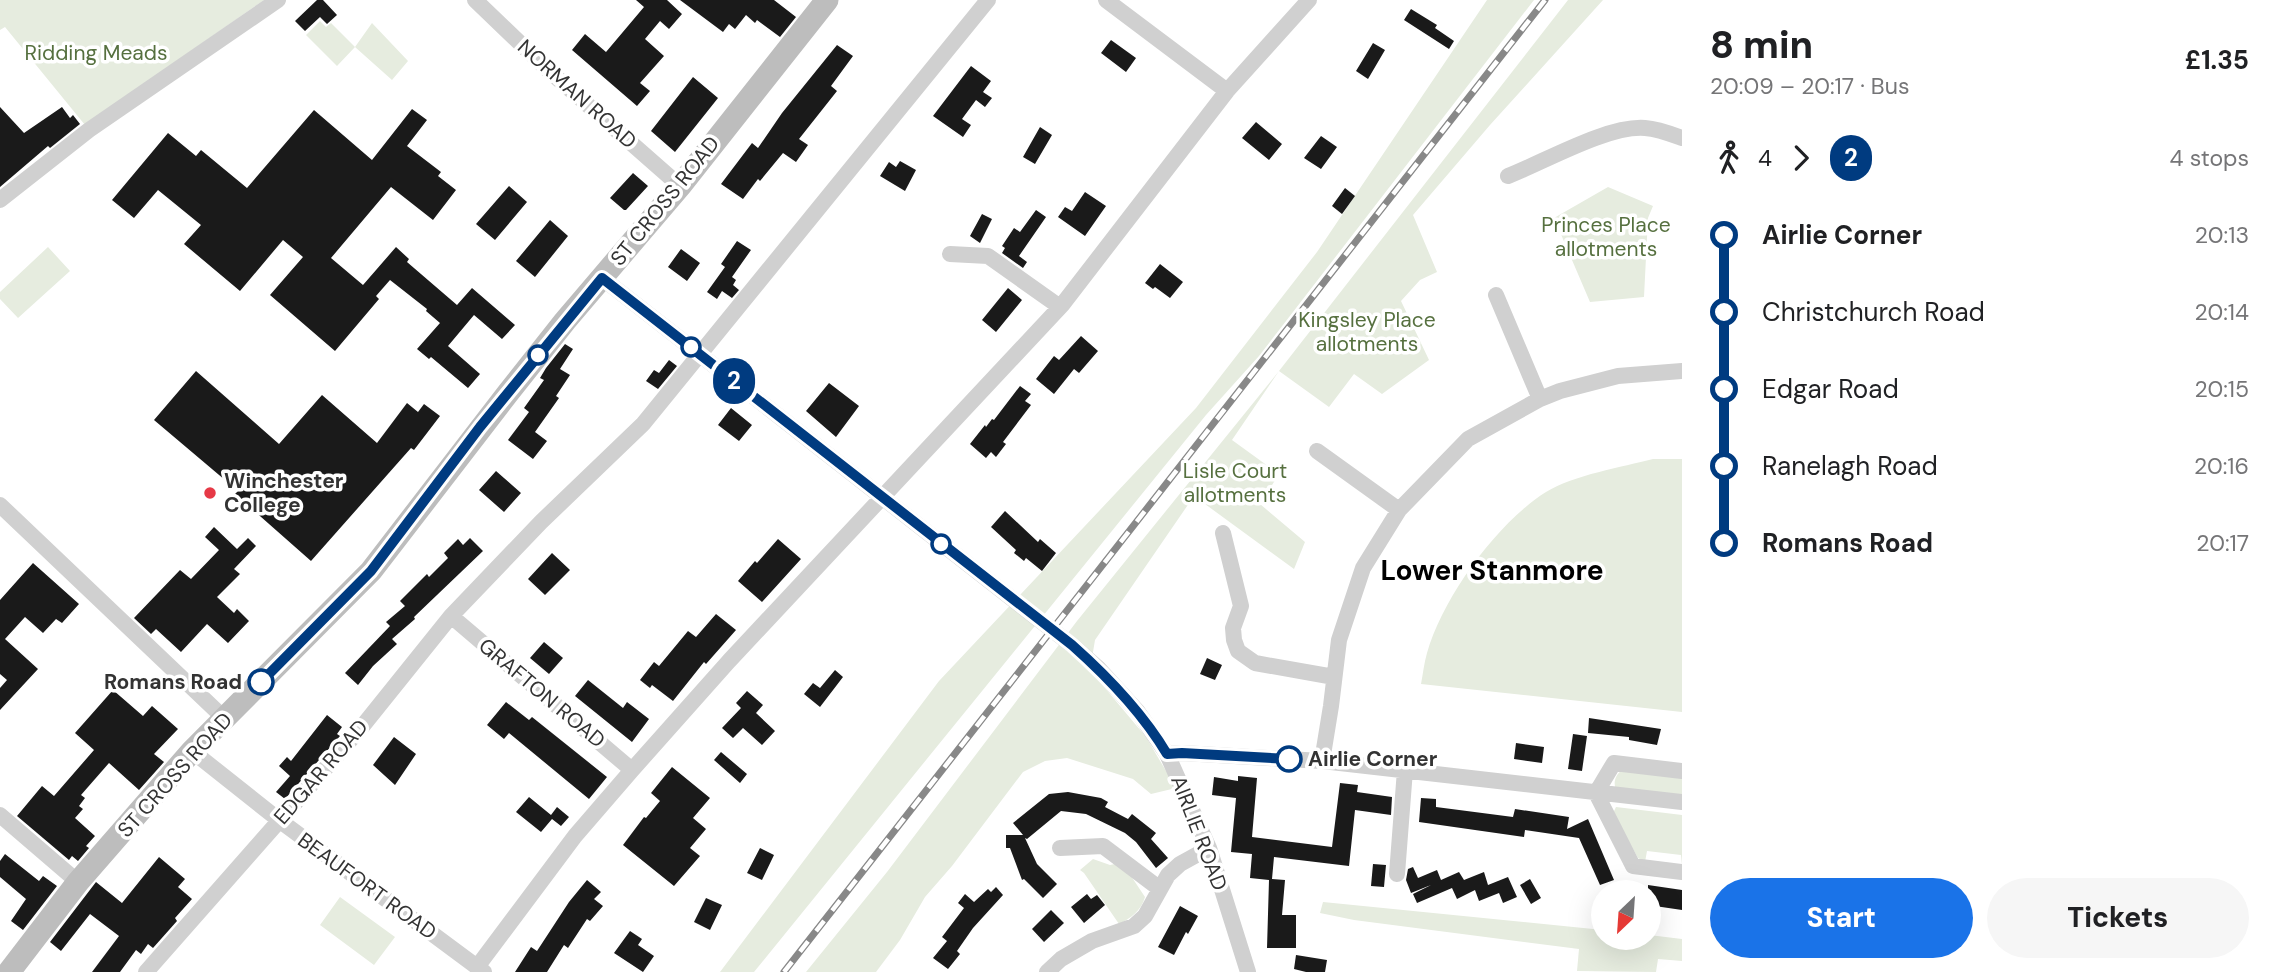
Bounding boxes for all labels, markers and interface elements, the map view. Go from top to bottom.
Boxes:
text: 8 min [1710,20,1813,70]
street label: NORMAN ROAD [512,33,642,155]
park label: Ridding Meads [25,39,167,67]
text: £1.35 [2185,43,2249,77]
text: 20:09 – 20:17 · Bus [1710,71,1909,101]
street label: ST CROSS ROAD [604,130,726,272]
icon: walk [1710,139,1748,177]
icon: forward [1782,139,1820,177]
text: 2 [1844,142,1858,173]
text: 4 [1758,143,1772,173]
text: 4 stops [2170,143,2249,173]
park label: Princes Place allotments [1541,211,1671,263]
text: Airlie Corner [1762,218,1922,252]
text: 20:13 [2195,220,2249,250]
text: Christchurch Road [1762,295,1985,329]
text: 20:14 [2194,297,2249,327]
park label: Kingsley Place allotments [1298,306,1436,358]
unlabelled marker [681,337,701,357]
unlabelled marker [528,345,548,365]
line badge: 2 [711,358,757,404]
text: 2 [727,365,741,396]
text: Edgar Road [1762,372,1899,406]
text: 20:15 [2194,374,2249,404]
text: Ranelagh Road [1762,449,1938,483]
text: 20:16 [2194,451,2249,481]
park label: Lisle Court allotments [1183,457,1287,509]
place label: Winchester College [224,467,344,519]
marker: Winchester College [202,485,218,501]
text: Romans Road [1762,526,1933,560]
text: 20:17 [2196,528,2249,558]
unlabelled marker [931,534,951,554]
district label: Lower Stanmore [1380,552,1604,589]
street label: GRAFTON ROAD [473,632,611,754]
place label: Romans Road [104,668,242,696]
marker: Romans Road [248,669,274,695]
street label: ST CROSS ROAD [111,707,239,843]
street label: EDGAR ROAD [268,714,374,830]
place label: Airlie Corner [1308,745,1438,773]
marker: Airlie Corner [1276,746,1302,772]
street label: AIRLIE ROAD [1164,772,1234,894]
street label: BEAUFORT ROAD [292,826,442,946]
button: Start [1710,878,1973,958]
button: Tickets [1987,878,2249,958]
north arrow [1591,880,1661,950]
map controls [1591,880,1661,950]

